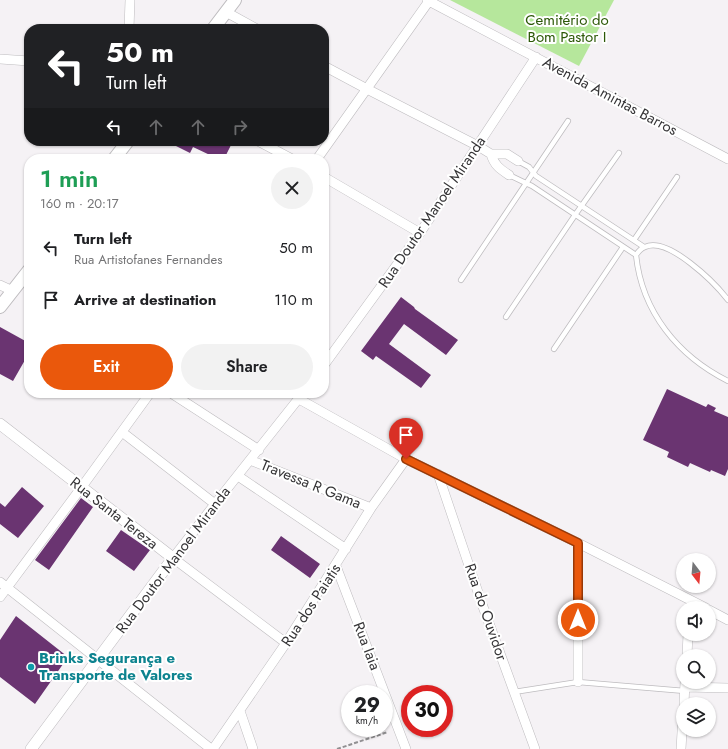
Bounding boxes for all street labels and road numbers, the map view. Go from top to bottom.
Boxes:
street label: Avenida Amintas Barros [539,51,681,141]
street label: Rua Doutor Manoel Miranda [373,132,491,292]
street label: Travessa R Gama [257,454,365,514]
street label: Rua Santa Tereza [65,472,163,554]
street label: Rua Doutor Manoel Miranda [110,482,236,638]
street label: Rua dos Paiatis [276,559,346,651]
street label: Rua do Ouvidor [459,561,513,664]
street label: Rua Iaia [348,619,386,673]

